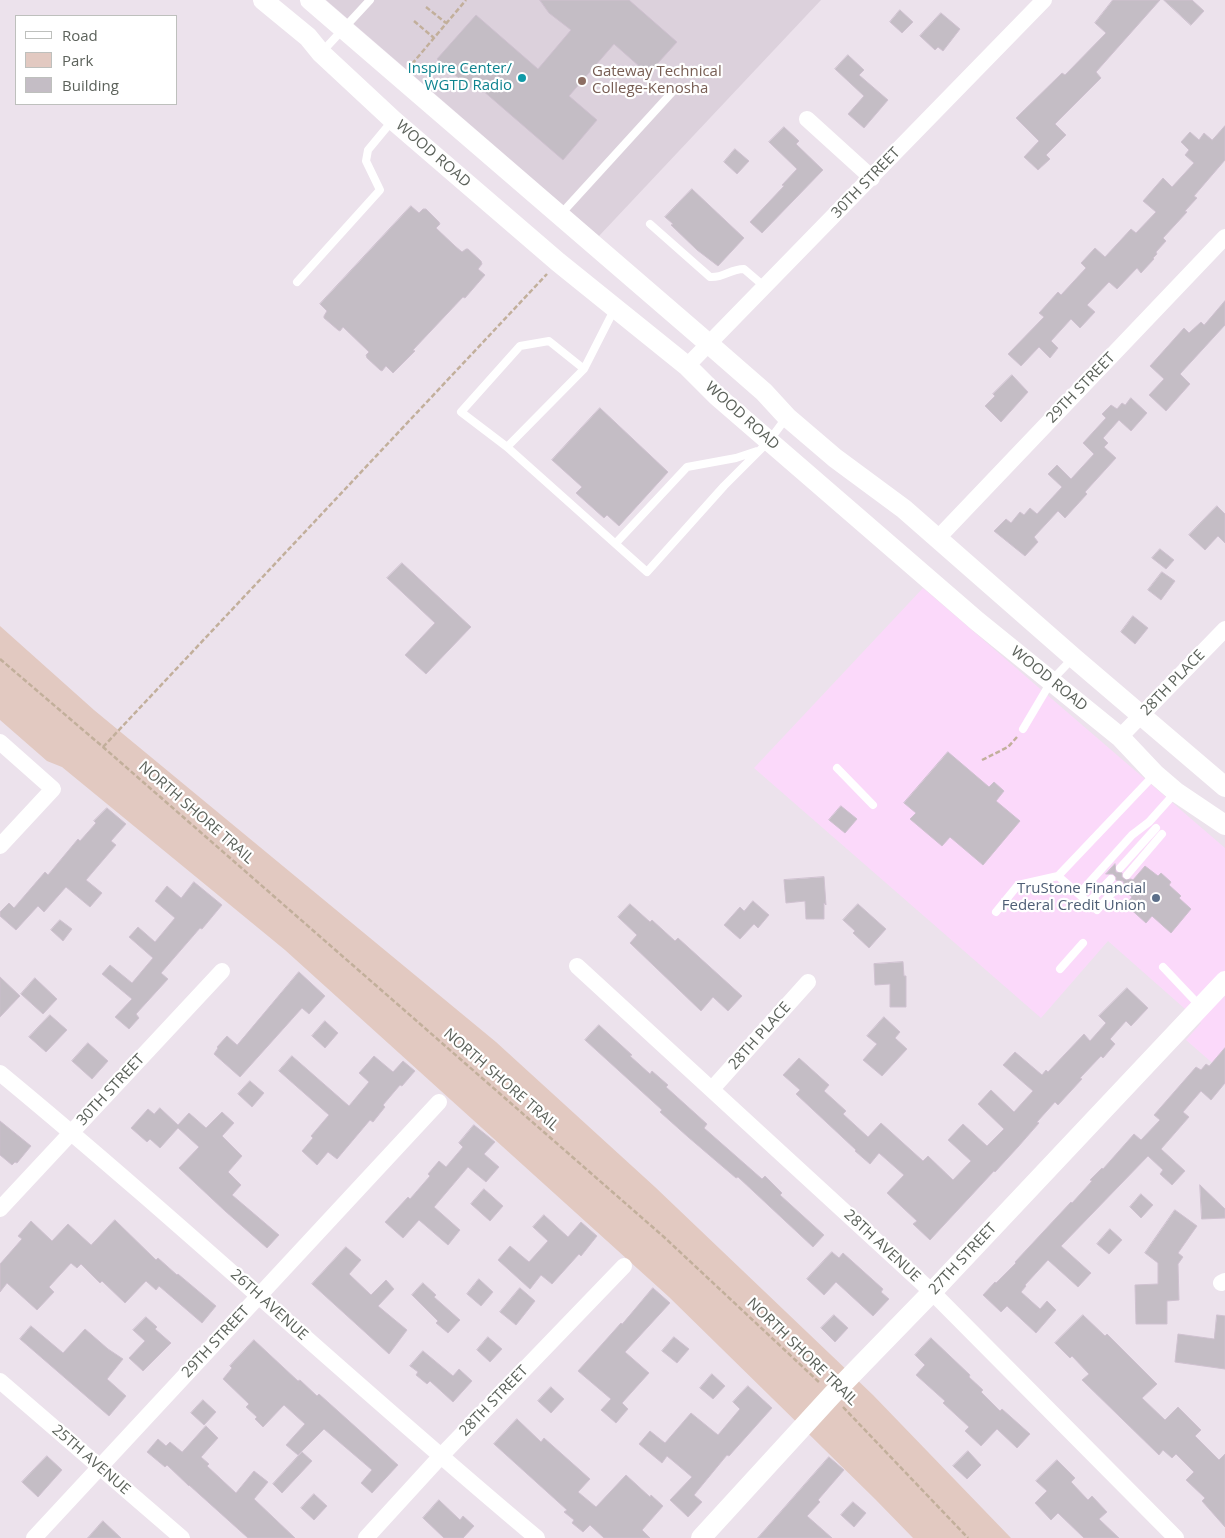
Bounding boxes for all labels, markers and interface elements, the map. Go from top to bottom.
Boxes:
legend [15,15,178,105]
text: Road [62,25,98,45]
text: Park [62,50,93,70]
place label: Inspire Center/ WGTD Radio [408,60,512,95]
place label: Gateway Technical College-Kenosha [592,63,722,98]
marker: Inspire Center/ WGTD Radio [516,72,528,84]
text: Building [62,75,119,95]
marker: Gateway Technical College-Kenosha [576,75,588,87]
street label: WOOD ROAD [392,117,474,191]
street label: 30TH STREET [828,144,904,222]
street label: 29TH STREET [1043,349,1119,427]
street label: WOOD ROAD [701,378,783,454]
street label: WOOD ROAD [1007,643,1091,715]
street label: 28TH PLACE [1137,646,1209,720]
street label: NORTH SHORE TRAIL [135,758,257,868]
place label: TruStone Financial Federal Credit Union [1002,880,1146,915]
marker: TruStone Financial Federal Credit Union [1150,892,1162,904]
street label: 28TH PLACE [725,999,795,1073]
street label: NORTH SHORE TRAIL [440,1025,562,1135]
street label: 30TH STREET [73,1051,149,1129]
street label: 28TH AVENUE [840,1206,924,1286]
street label: 27TH STREET [925,1220,1001,1298]
street label: 26TH AVENUE [227,1266,311,1344]
street label: NORTH SHORE TRAIL [743,1295,861,1409]
street label: 29TH STREET [178,1303,254,1381]
street label: 28TH STREET [456,1362,532,1440]
street label: 25TH AVENUE [48,1421,134,1499]

